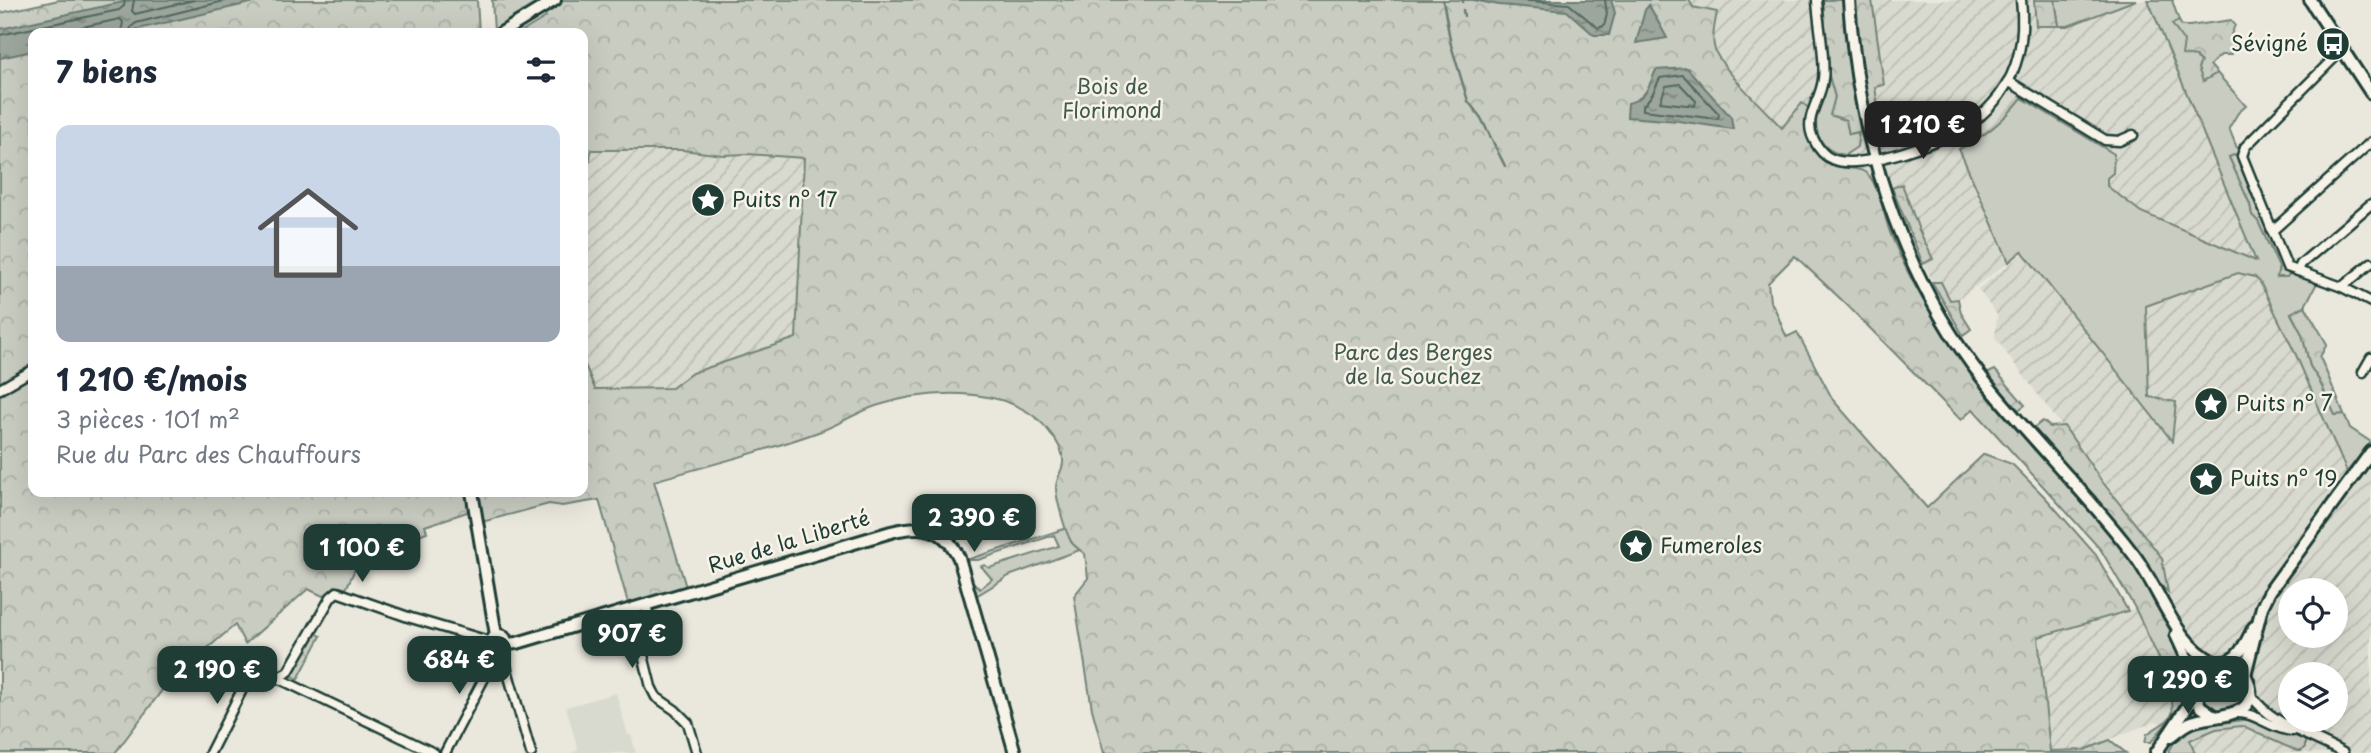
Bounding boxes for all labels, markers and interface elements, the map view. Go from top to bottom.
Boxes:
bus stop icon: Sévigné [2314,25,2352,63]
place label: Sévigné [2231,26,2308,58]
text: 7 biens [56,48,157,93]
icon: filters [522,51,560,89]
park label: Bois de Florimond [1062,69,1162,125]
pin: 1 210 € [1858,102,1988,161]
text: 1 210 € [1880,106,1966,141]
icon: home [245,170,371,296]
place icon: Puits n° 17 [689,181,727,219]
place label: Puits n° 17 [732,182,837,214]
park label: Parc des Berges de la Souchez [1333,335,1493,391]
text: 1 210 €/mois [56,356,247,401]
place icon: Puits n° 7 [2192,385,2230,423]
place label: Puits n° 7 [2236,386,2333,418]
text: 3 pièces · 101 m² [56,401,240,436]
text: Rue du Parc des Chauffours [56,436,361,471]
place icon: Puits n° 19 [2187,460,2225,498]
place label: Puits n° 19 [2230,461,2337,493]
pin: 2 390 € [909,494,1039,554]
text: 2 390 € [928,499,1020,534]
street label: Rue de la Liberté [704,500,873,580]
pin: 1 100 € [297,524,427,584]
place icon: Fumeroles [1617,527,1655,565]
place label: Fumeroles [1660,528,1762,560]
text: 1 100 € [319,529,405,564]
map controls [2278,578,2348,732]
button: locate [2278,578,2348,648]
pin: 907 € [583,610,681,670]
text: 907 € [598,615,666,650]
pin: 684 € [410,636,508,696]
text: 684 € [423,641,495,676]
pin: 2 190 € [152,646,282,706]
text: 2 190 € [173,651,261,686]
pin: 1 290 € [2123,656,2253,716]
text: 1 290 € [2144,661,2232,696]
button: layers [2278,662,2348,732]

